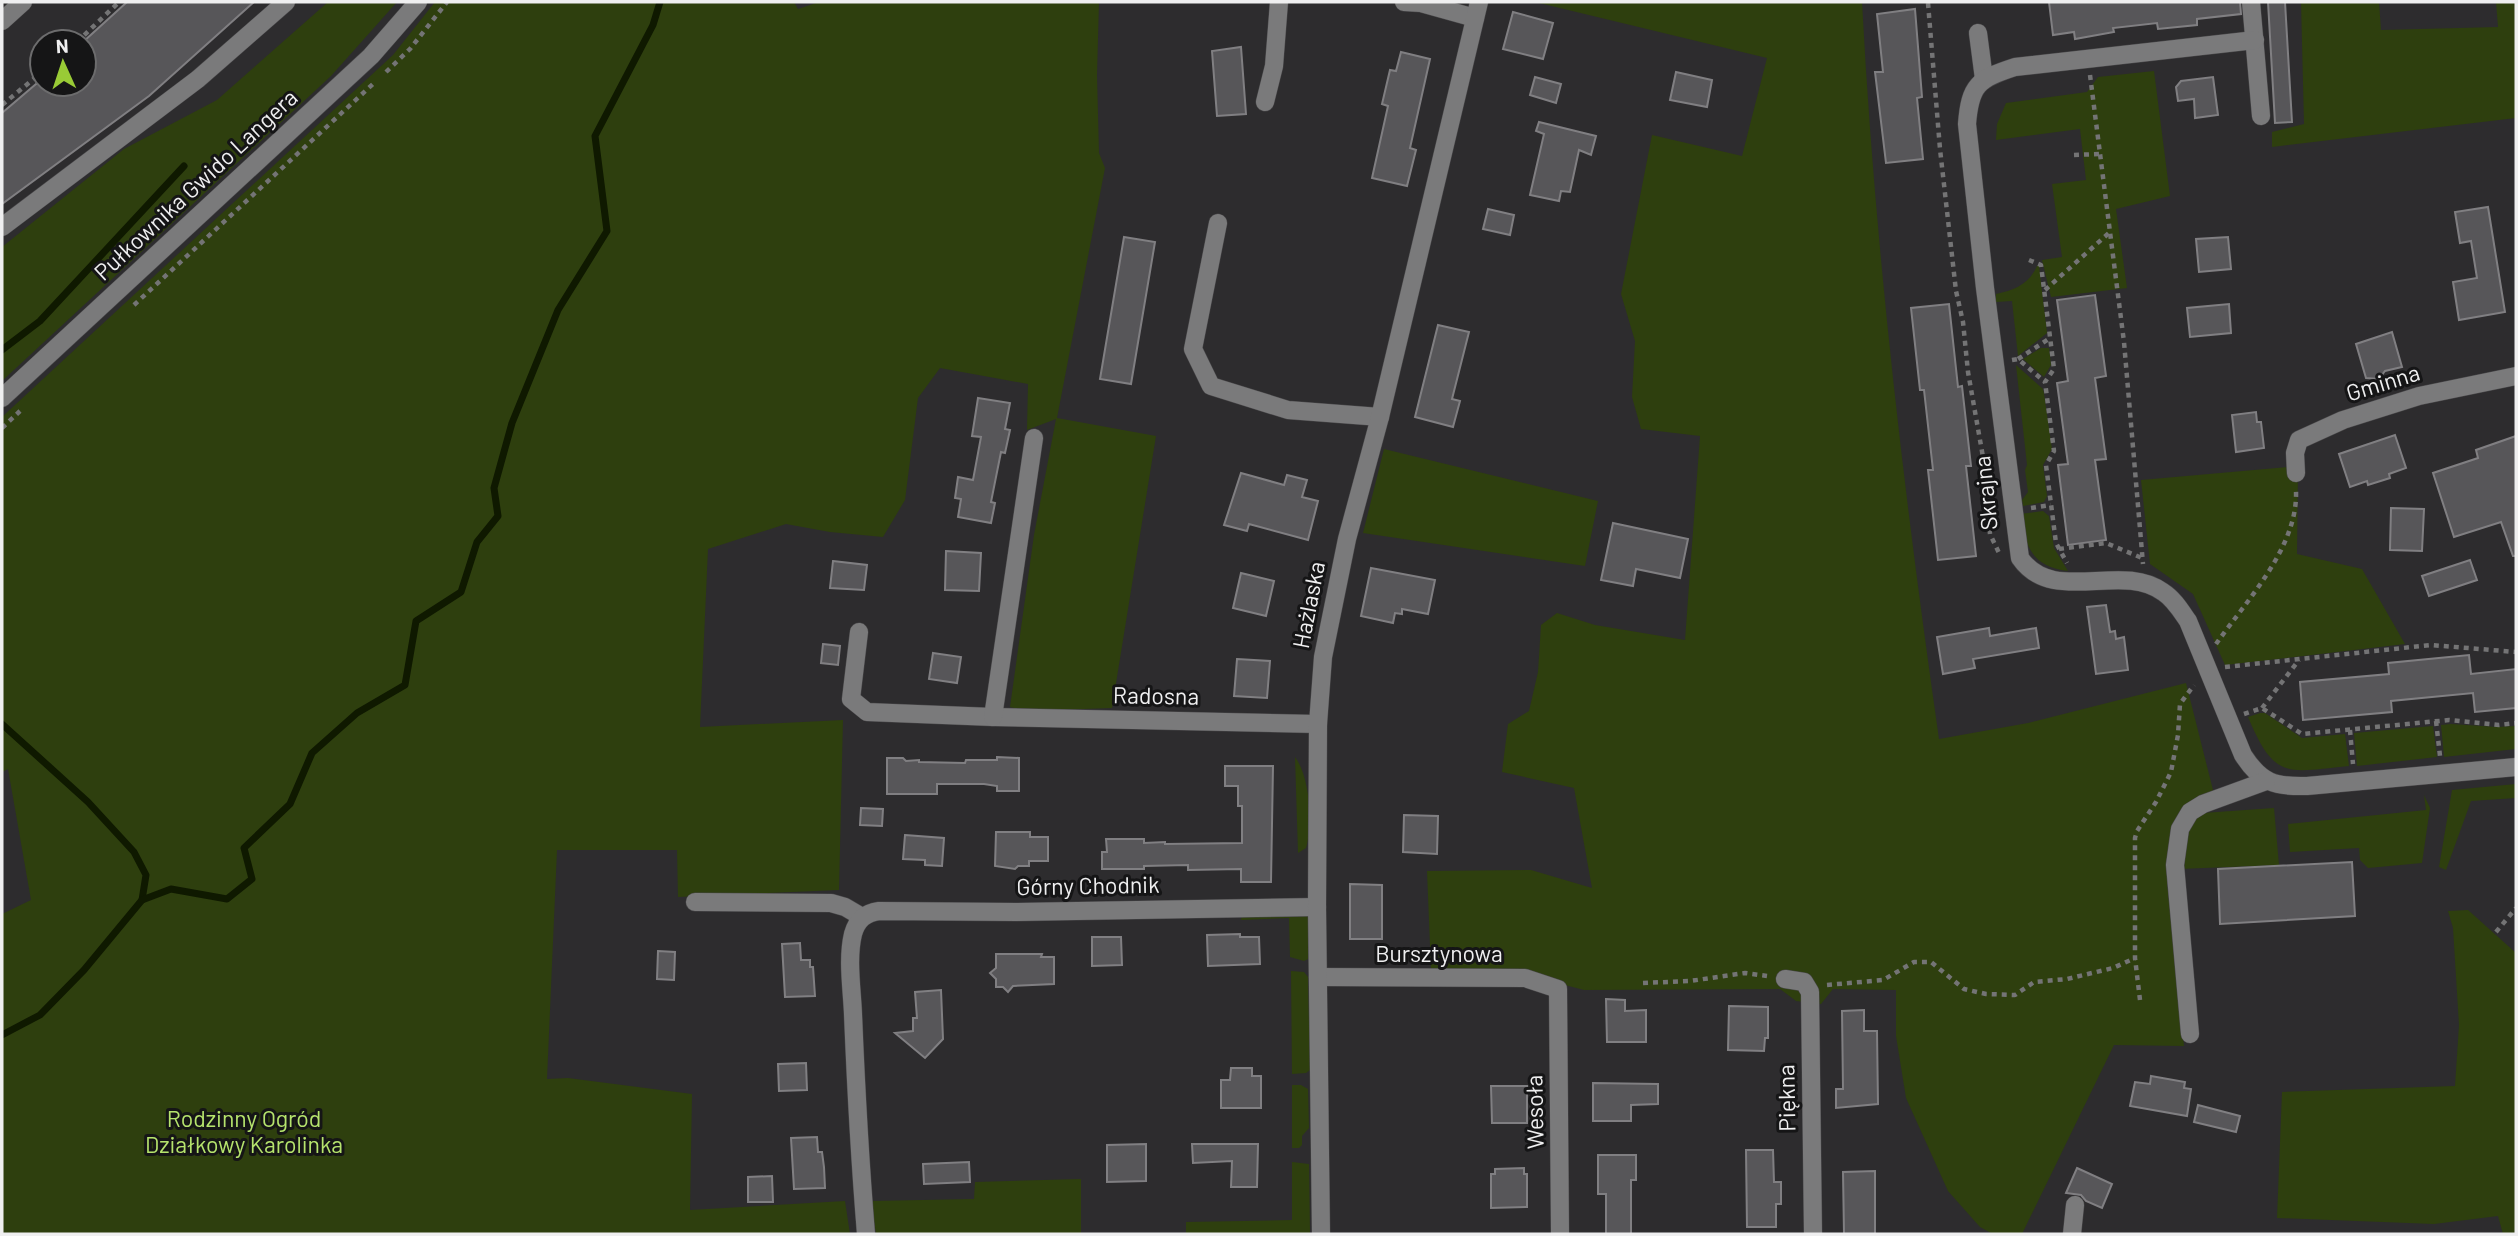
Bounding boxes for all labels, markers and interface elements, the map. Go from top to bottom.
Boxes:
north arrow [28,28,98,98]
text: N [55,34,69,57]
street label: Pułkownika Gwido Langera [88,83,303,286]
street label: Gminna [2342,358,2423,406]
street label: Skrajna [1967,454,2003,532]
street label: Hażlaska [1286,559,1330,651]
street label: Radosna [1113,680,1199,710]
street label: Górny Chodnik [1016,870,1160,900]
street label: Bursztynowa [1375,939,1503,967]
street label: Piękna [1771,1064,1801,1132]
street label: Wesoła [1519,1075,1549,1149]
park label: Rodzinny Ogród Działkowy Karolinka [145,1104,343,1158]

